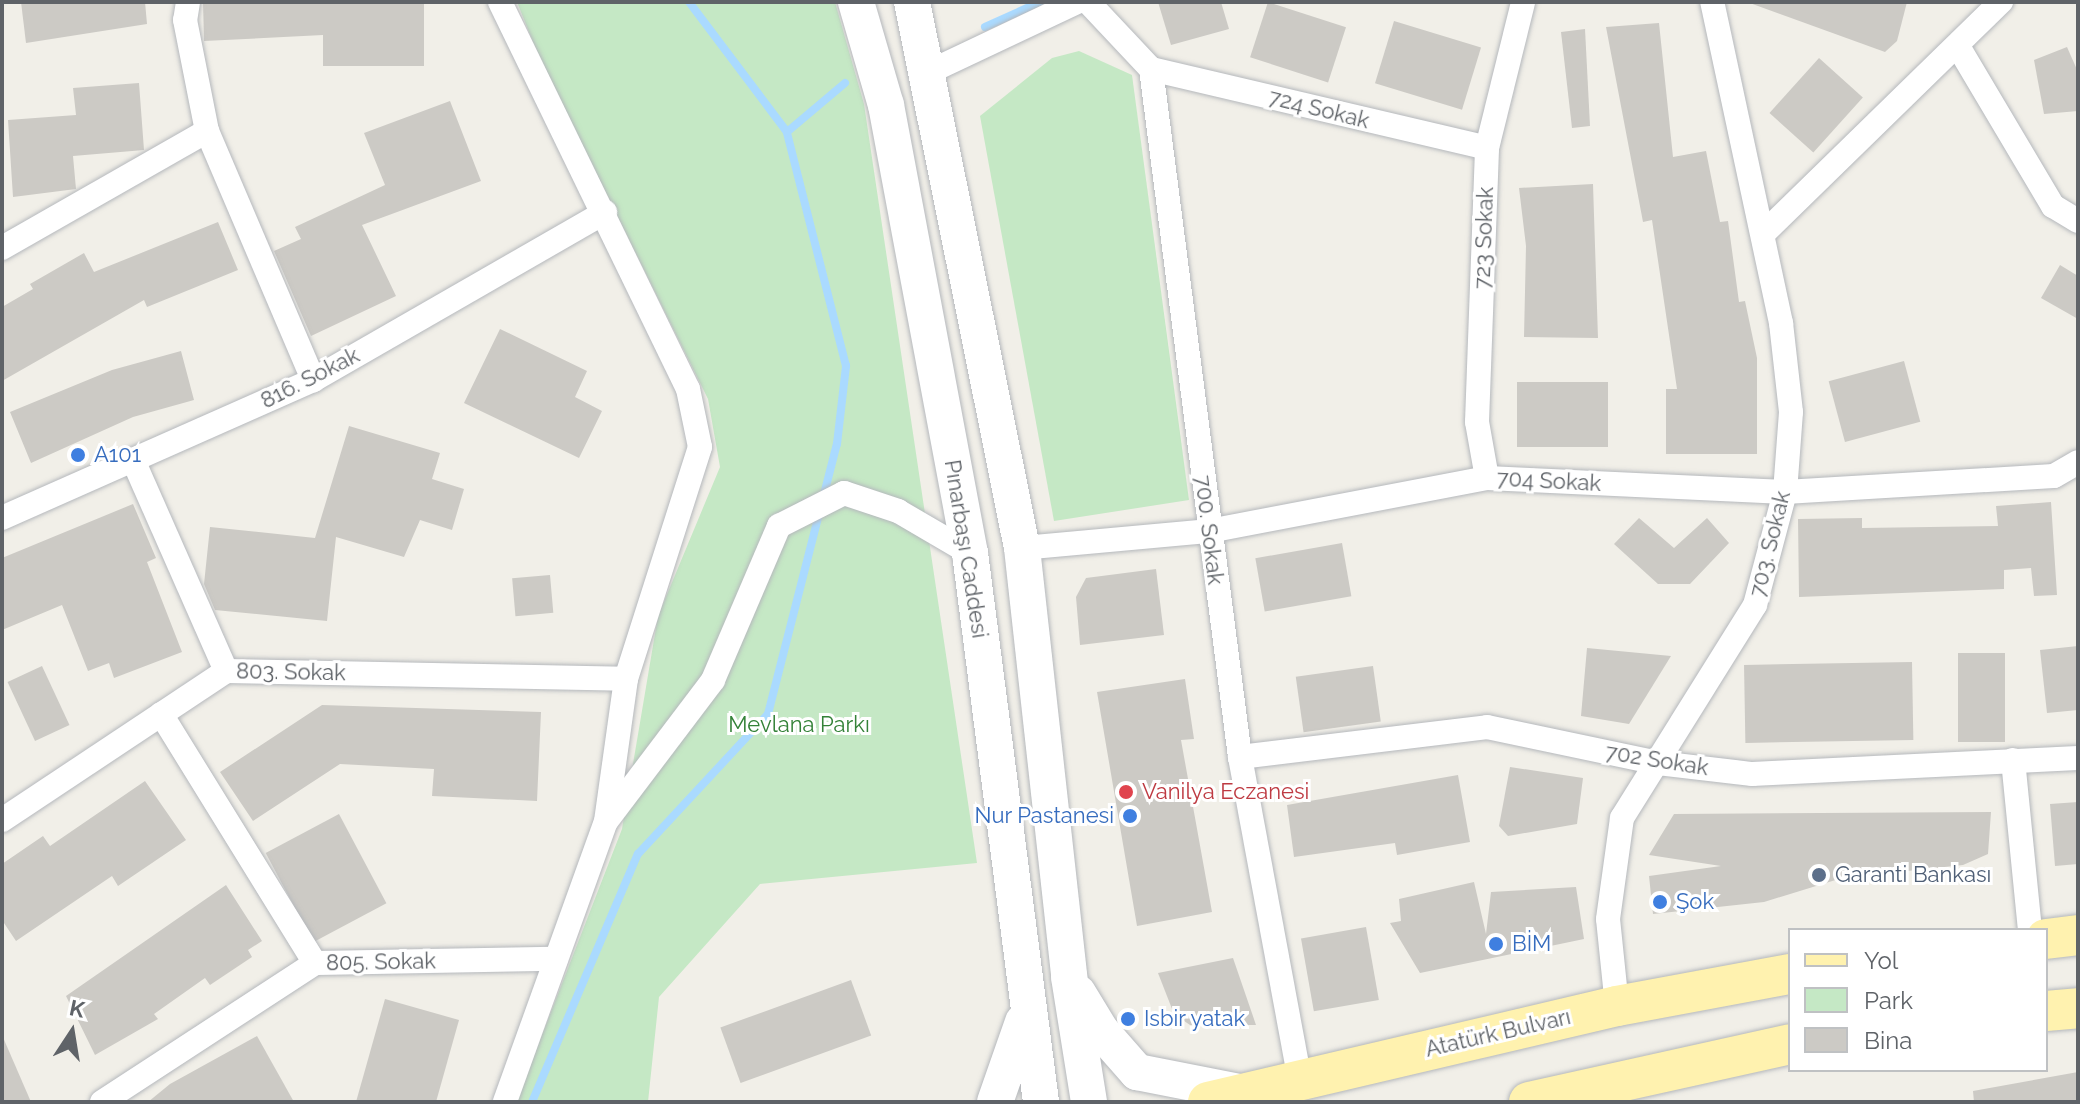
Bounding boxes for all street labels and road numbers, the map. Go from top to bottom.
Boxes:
street label: 724 Sokak [1266,84,1372,134]
street label: 723 Sokak [1469,186,1499,290]
street label: 816. Sokak [256,342,364,414]
street label: Pınarbaşı Caddesi [939,458,993,640]
street label: 704 Sokak [1496,465,1602,497]
street label: 700. Sokak [1189,474,1229,586]
street label: 703. Sokak [1744,488,1796,600]
street label: 803. Sokak [236,658,346,686]
street label: 702 Sokak [1604,739,1710,781]
street label: 805. Sokak [326,948,436,976]
street label: Atatürk Bulvarı [1423,1003,1573,1063]

